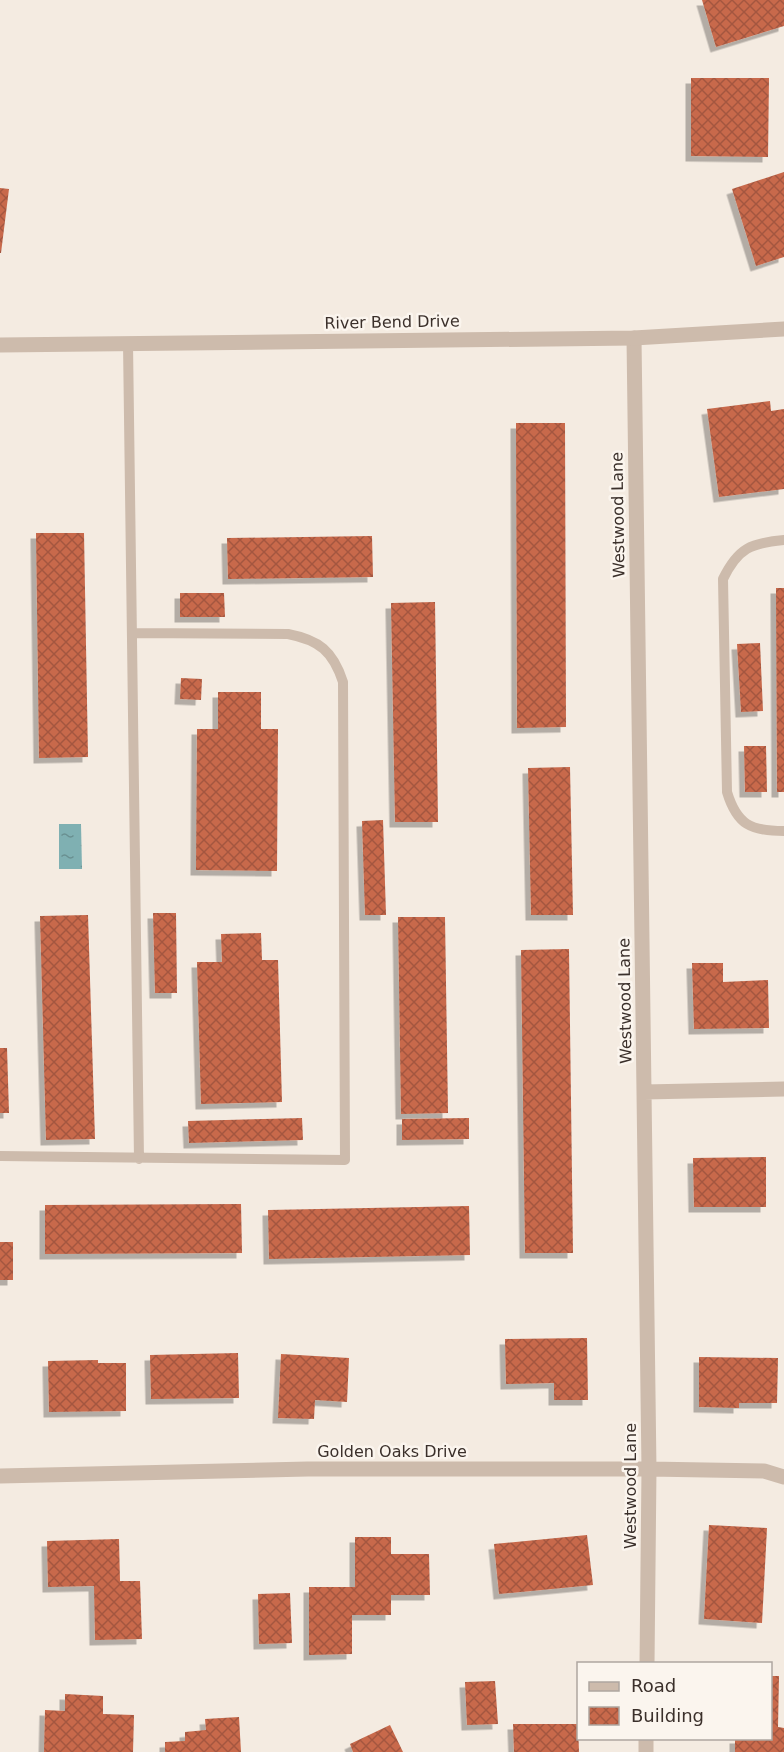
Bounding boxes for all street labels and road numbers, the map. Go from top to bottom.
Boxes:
street label: River Bend Drive [324,311,460,333]
street label: Westwood Lane [607,452,629,578]
street label: Westwood Lane [614,938,636,1064]
street label: Westwood Lane [621,1423,640,1549]
street label: Golden Oaks Drive [317,1442,467,1461]

